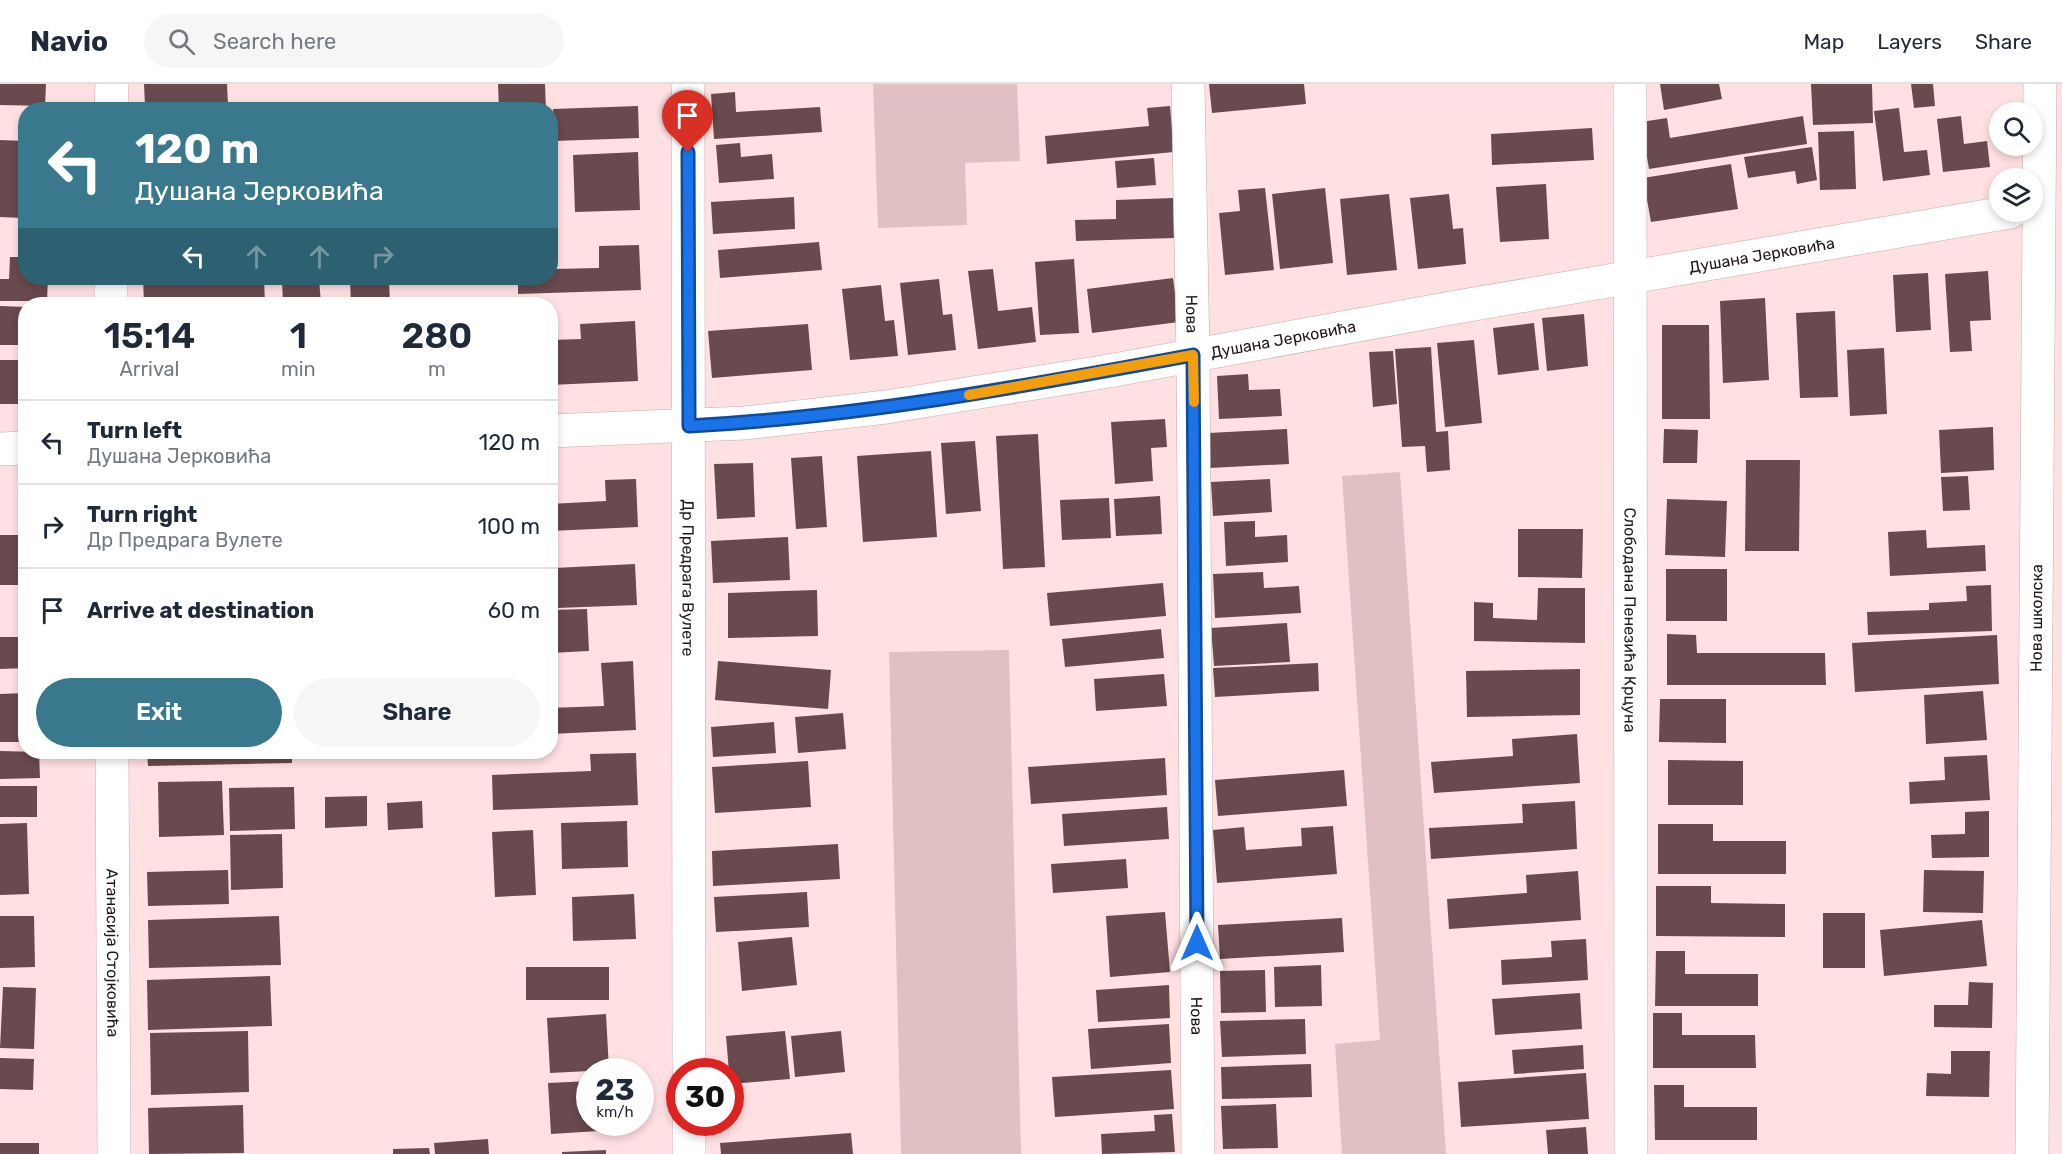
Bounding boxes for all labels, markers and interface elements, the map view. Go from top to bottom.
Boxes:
search box [144,14,564,68]
text: Navio [30,25,108,58]
icon: search [165,25,198,58]
text: Search here [213,28,336,55]
text: Map [1803,29,1844,54]
text: Layers [1877,29,1942,54]
text: Share [1975,29,2032,54]
pin [662,90,713,152]
icon: arrive [671,99,704,132]
map controls [1989,102,2043,222]
button: search [1989,102,2043,156]
text: 120 m [135,124,259,174]
icon: left [36,126,114,204]
button: layers [1989,168,2043,222]
text: Душана Јерковића [135,175,384,207]
street label: Душана Јерковића [1687,233,1836,276]
icon: left [177,240,210,273]
icon: ahead [240,240,273,273]
icon: ahead [303,240,336,273]
icon: right [366,240,399,273]
street label: Нова [1182,295,1202,333]
text: 15:14 [104,314,195,357]
text: 1 [290,314,307,357]
text: 280 [401,314,472,357]
street label: Душана Јерковића [1209,316,1357,362]
text: Arrival [119,357,179,381]
text: min [281,357,316,381]
text: m [428,357,446,381]
text: Turn left [87,417,182,444]
icon: left [36,426,69,459]
text: 120 m [479,429,540,456]
text: Душана Јерковића [87,444,271,468]
street label: Др Предрага Вулете [679,500,698,656]
text: Turn right [87,501,197,528]
street label: Слободана Пенезића Крцуна [1621,507,1640,733]
icon: right [36,510,69,543]
text: 100 m [478,513,540,540]
text: Др Предрага Вулете [87,528,283,552]
street label: Нова школска [2026,564,2046,672]
icon: arrive [36,594,69,627]
text: Arrive at destination [87,597,314,624]
text: 60 m [488,597,540,624]
button: Exit [36,678,282,747]
button: Share [294,678,540,747]
street label: Атанасија Стојковића [103,869,123,1037]
position arrow [1165,911,1229,975]
street label: Нова [1188,997,1207,1035]
speed limit sign: 30 [666,1058,744,1136]
text: 23 [595,1072,635,1108]
text: km/h [596,1103,634,1121]

